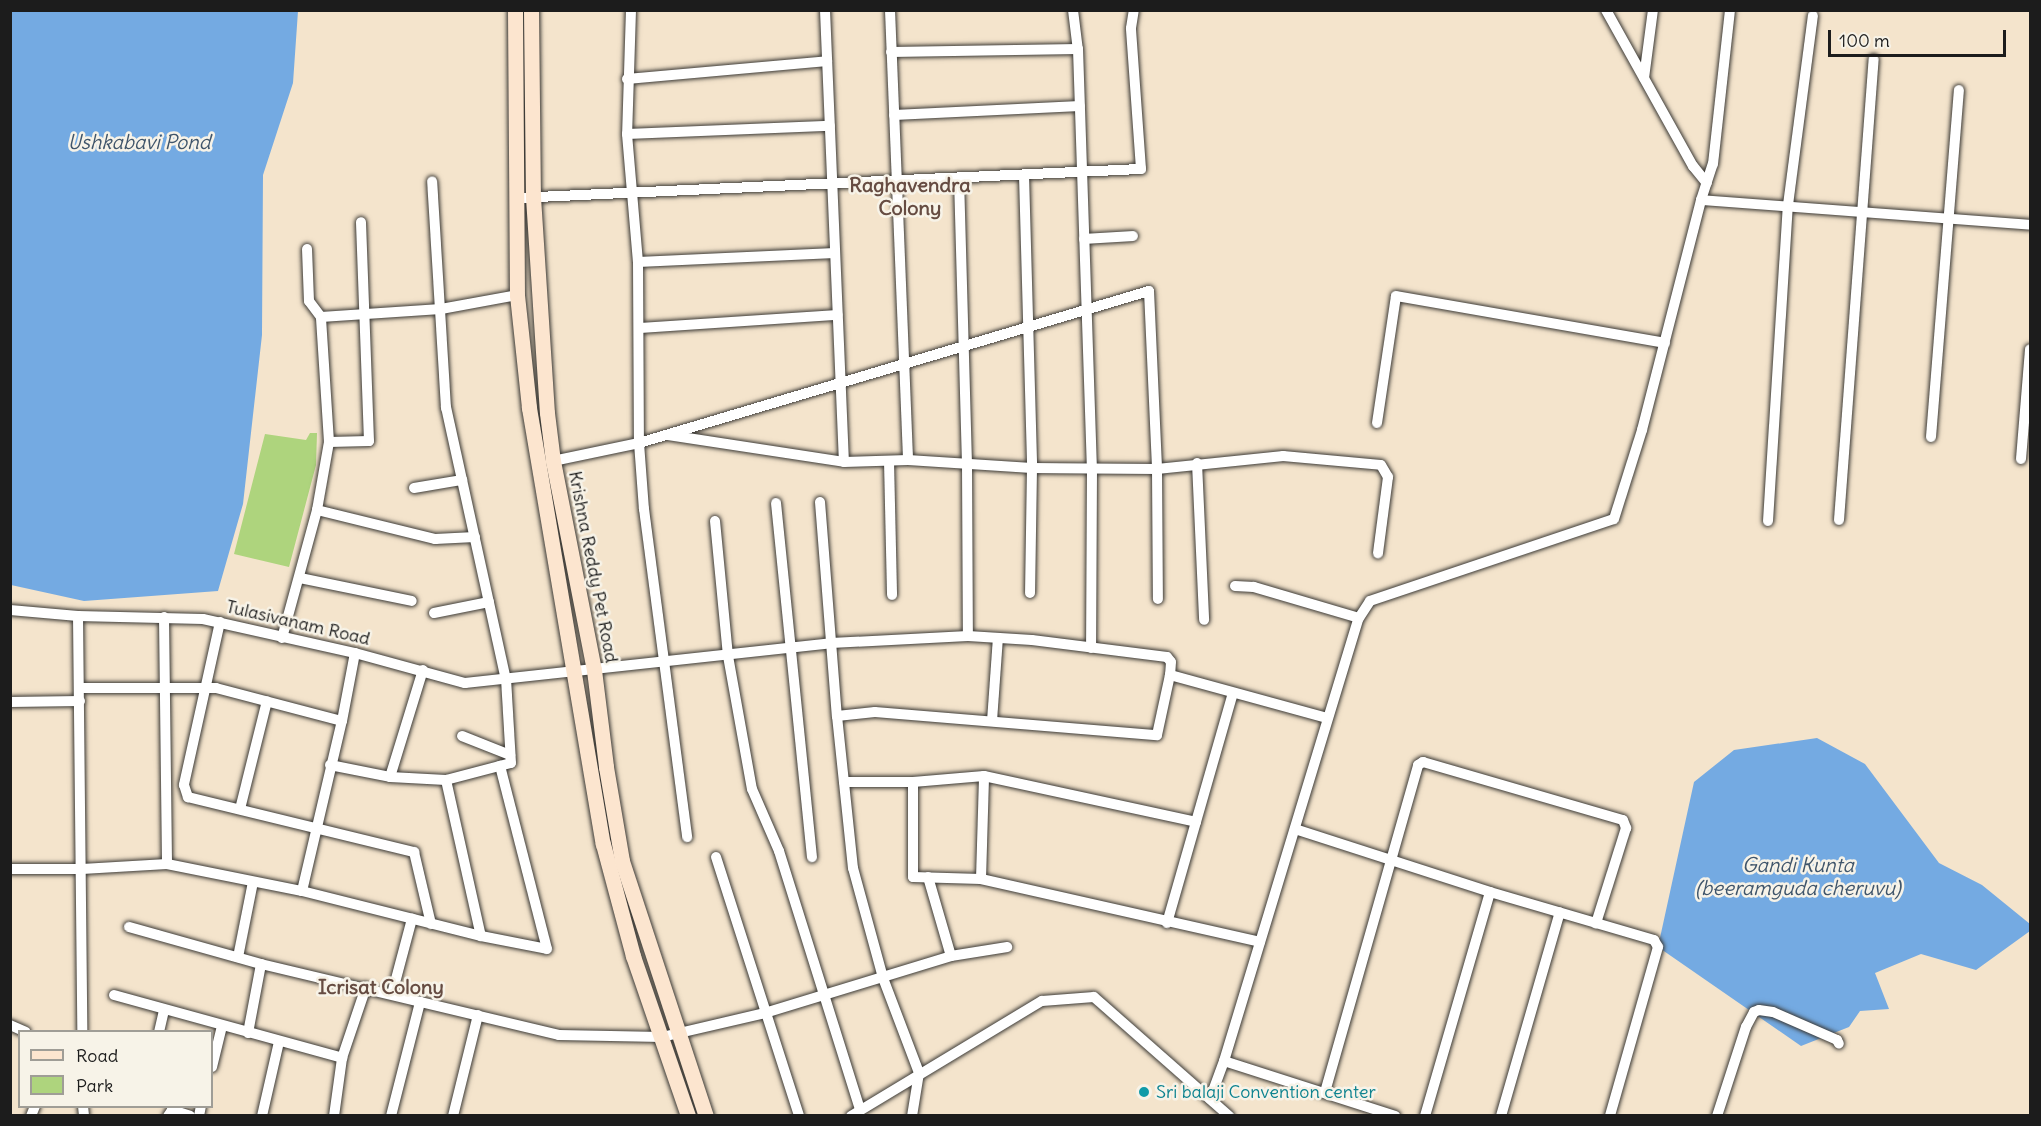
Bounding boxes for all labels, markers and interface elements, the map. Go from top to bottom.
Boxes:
scale bar [1831,18,2010,56]
text: 100 m [1839,29,1890,52]
water label: Ushkabavi Pond [67,129,211,153]
district label: Raghavendra Colony [849,172,971,219]
street label: Krishna Reddy Pet Road [564,469,622,665]
street label: Tulasivanam Road [224,596,372,650]
water label: Gandi Kunta (beeramguda cheruvu) [1695,853,1901,900]
district label: Icrisat Colony [318,974,444,998]
legend [18,1030,213,1108]
text: Road [76,1044,118,1067]
text: Park [76,1074,113,1097]
place label: Sri balaji Convention center [1156,1081,1376,1103]
marker: Sri balaji Convention center [1137,1085,1151,1099]

